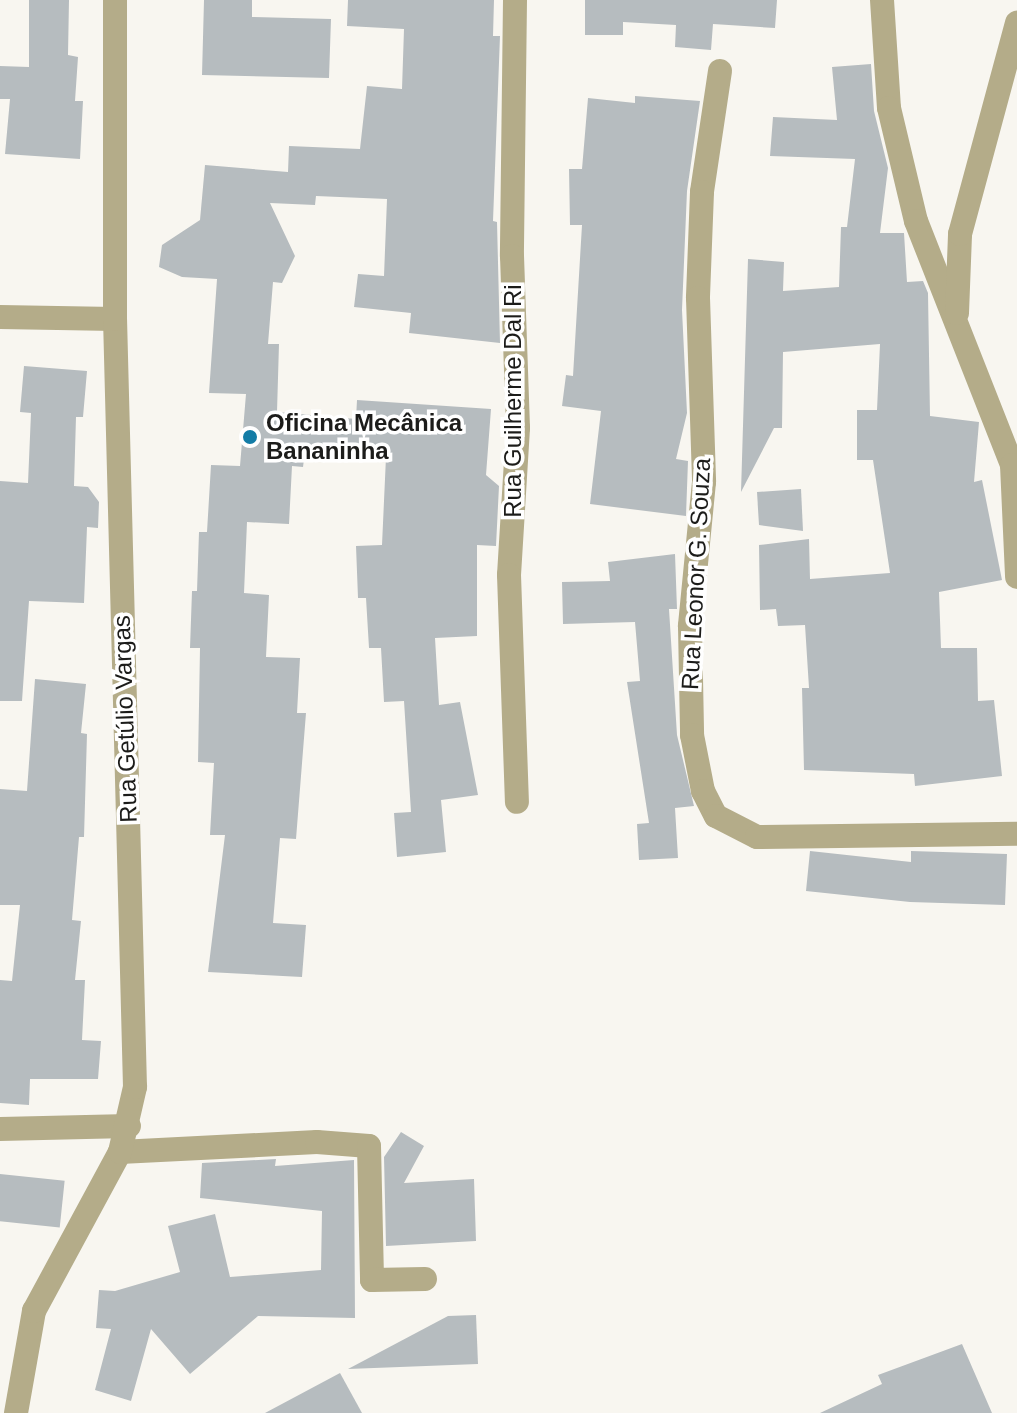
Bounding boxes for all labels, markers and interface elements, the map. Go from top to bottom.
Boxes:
street label: Rua Guilherme Dal Ri [499,284,527,518]
place label: Oficina Mecânica Bananinha [266,409,462,465]
marker: Oficina Mecânica Bananinha [241,428,259,446]
street label: Rua Leonor G. Souza [676,457,716,691]
street label: Rua Getúlio Vargas [107,615,143,823]

